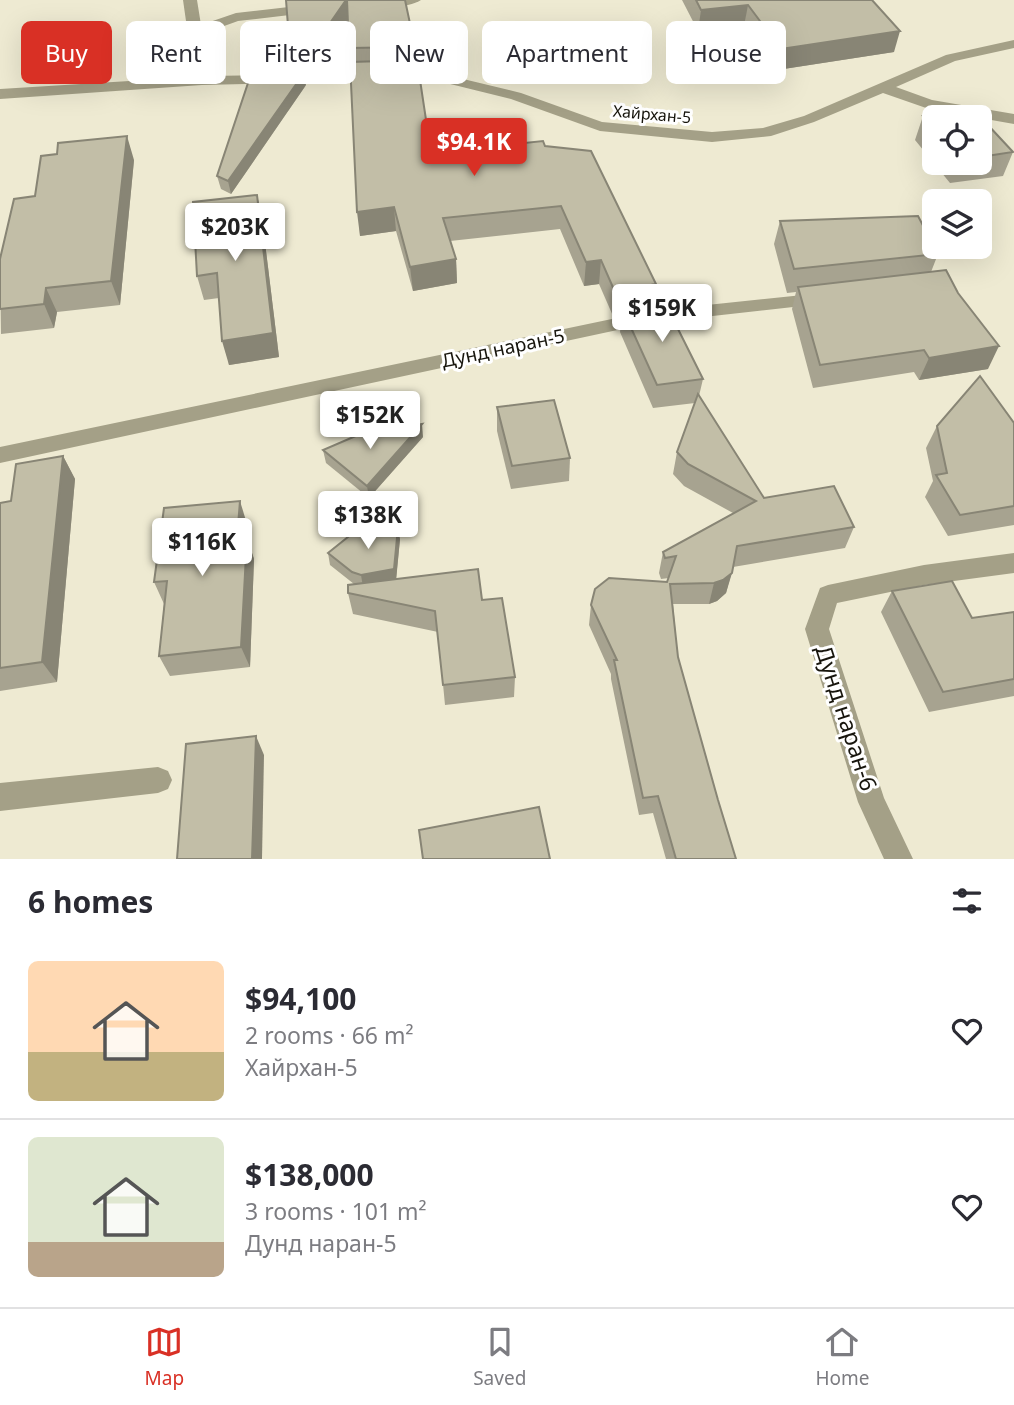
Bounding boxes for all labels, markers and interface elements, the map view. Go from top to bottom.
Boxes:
chip: Buy [21,21,112,84]
chip: Rent [126,21,226,84]
chip: Filters [240,21,356,84]
chip: New [370,21,468,84]
chip: Apartment [482,21,652,84]
chip: House [666,21,786,84]
street label: Хайрхан-5 [612,100,692,128]
map controls [922,105,992,259]
button: locate [922,105,992,175]
pin: $94.1K [417,118,531,178]
text: $94.1K [437,125,511,157]
button: layers [922,189,992,259]
pin: $203K [186,204,284,263]
text: $203K [201,210,269,242]
pin: $159K [613,284,711,344]
text: $159K [628,291,696,323]
street label: Дунд наран-5 [439,322,567,374]
pin: $152K [321,392,419,451]
text: $152K [336,398,404,430]
pin: $138K [319,491,417,551]
text: $138K [334,498,402,530]
pin: $116K [153,518,251,578]
text: $116K [168,525,236,557]
street label: Дунд наран-6 [808,641,886,795]
text: 6 homes [28,881,153,922]
icon: filters [948,882,986,920]
text: $94,100 [245,978,357,1019]
icon: home [84,989,168,1073]
icon: heart [948,1012,986,1050]
text: 2 rooms · 66 m² [245,1019,414,1051]
text: Хайрхан-5 [245,1051,358,1083]
text: $138,000 [245,1154,374,1195]
icon: home [84,1165,168,1249]
icon: heart [948,1188,986,1226]
text: 3 rooms · 101 m² [245,1195,427,1227]
text: Дунд наран-5 [245,1227,397,1259]
tab: Map [145,1323,184,1391]
tab: Saved [473,1323,526,1391]
tab: Home [815,1323,869,1391]

